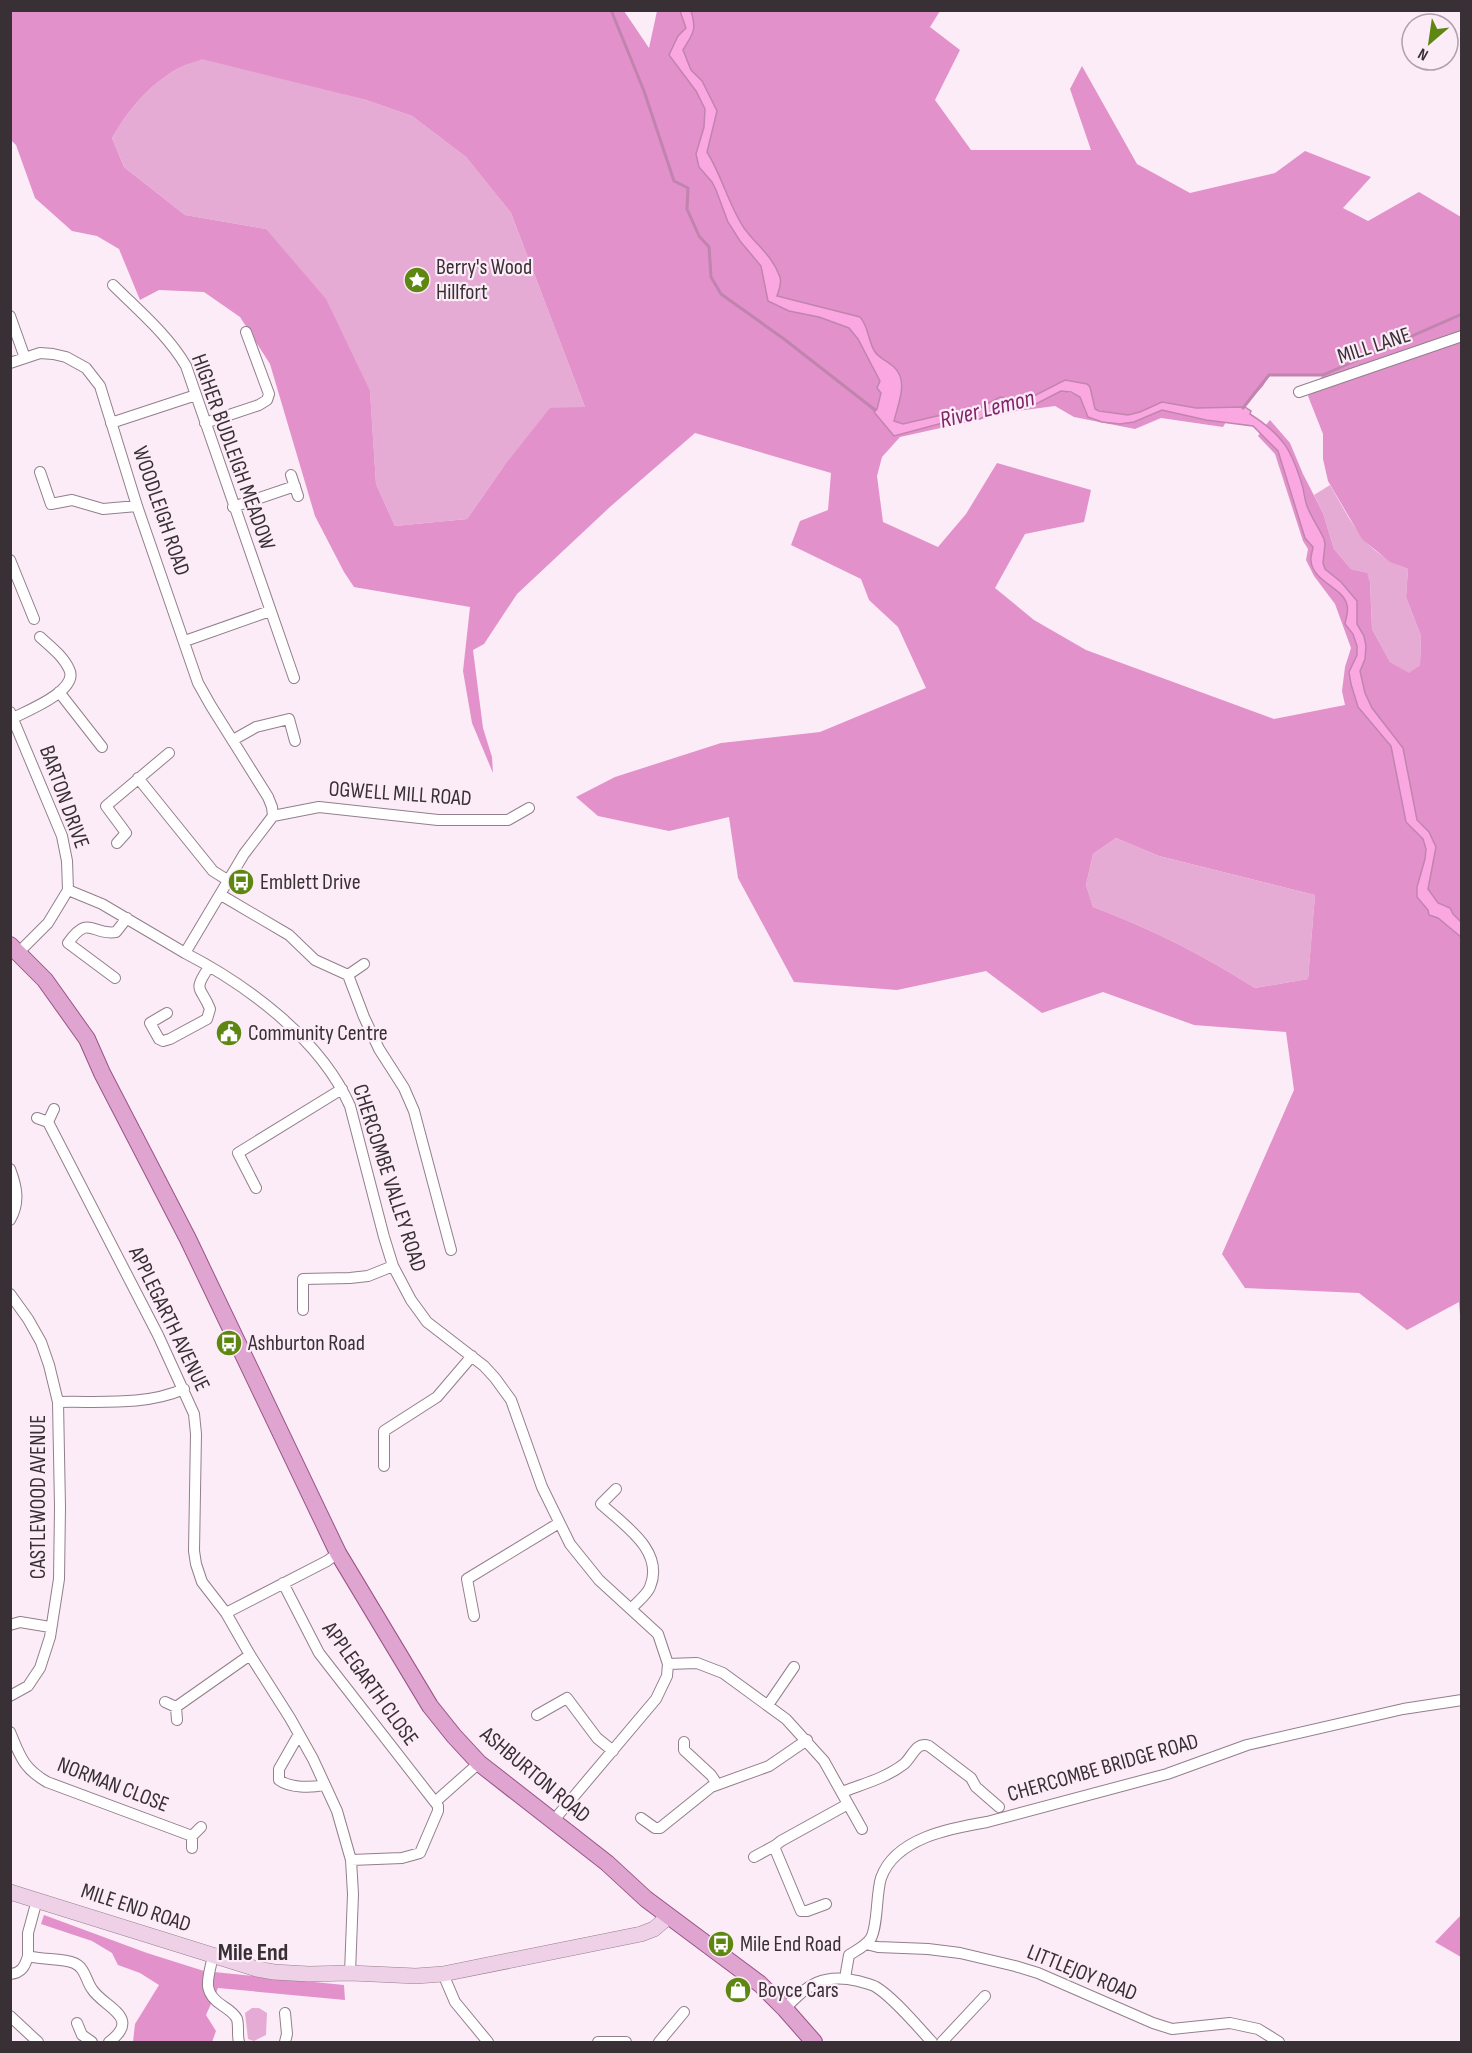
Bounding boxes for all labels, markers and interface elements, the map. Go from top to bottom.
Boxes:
north arrow [1400,12,1460,72]
text: N [1415,43,1432,64]
place label: Berry's Wood Hillfort [436,254,532,306]
place icon: Berry's Wood Hillfort [402,265,432,295]
street label: MILL LANE [1334,322,1414,370]
street label: HIGHER BUDLEIGH MEADOW [185,350,281,554]
water label: River Lemon [937,383,1037,435]
street label: WOODLEIGH ROAD [126,443,196,579]
street label: BARTON DRIVE [33,742,95,852]
street label: OGWELL MILL ROAD [328,776,472,812]
bus stop icon: Emblett Drive [226,867,256,897]
place label: Emblett Drive [260,869,361,896]
public building icon: Community Centre [214,1018,244,1048]
place label: Community Centre [248,1020,388,1047]
street label: CHERCOMBE VALLEY ROAD [346,1081,432,1275]
street label: APPLEGARTH AVENUE [122,1241,216,1396]
bus stop icon: Ashburton Road [214,1328,244,1358]
place label: Ashburton Road [247,1330,365,1357]
street label: CASTLEWOOD AVENUE [25,1415,52,1579]
street label: APPLEGARTH CLOSE [315,1616,424,1751]
street label: ASHBURTON ROAD [474,1720,596,1829]
street label: CHERCOMBE BRIDGE ROAD [1004,1728,1202,1808]
street label: NORMAN CLOSE [54,1751,172,1819]
street label: MILE END ROAD [78,1878,194,1938]
bus stop icon: Mile End Road [706,1929,736,1959]
place label: Mile End Road [740,1931,841,1958]
district label: Mile End [218,1938,288,1967]
street label: LITTLEJOY ROAD [1023,1939,1141,2007]
shop icon: Boyce Cars [723,1975,753,2005]
place label: Boyce Cars [758,1977,839,2004]

